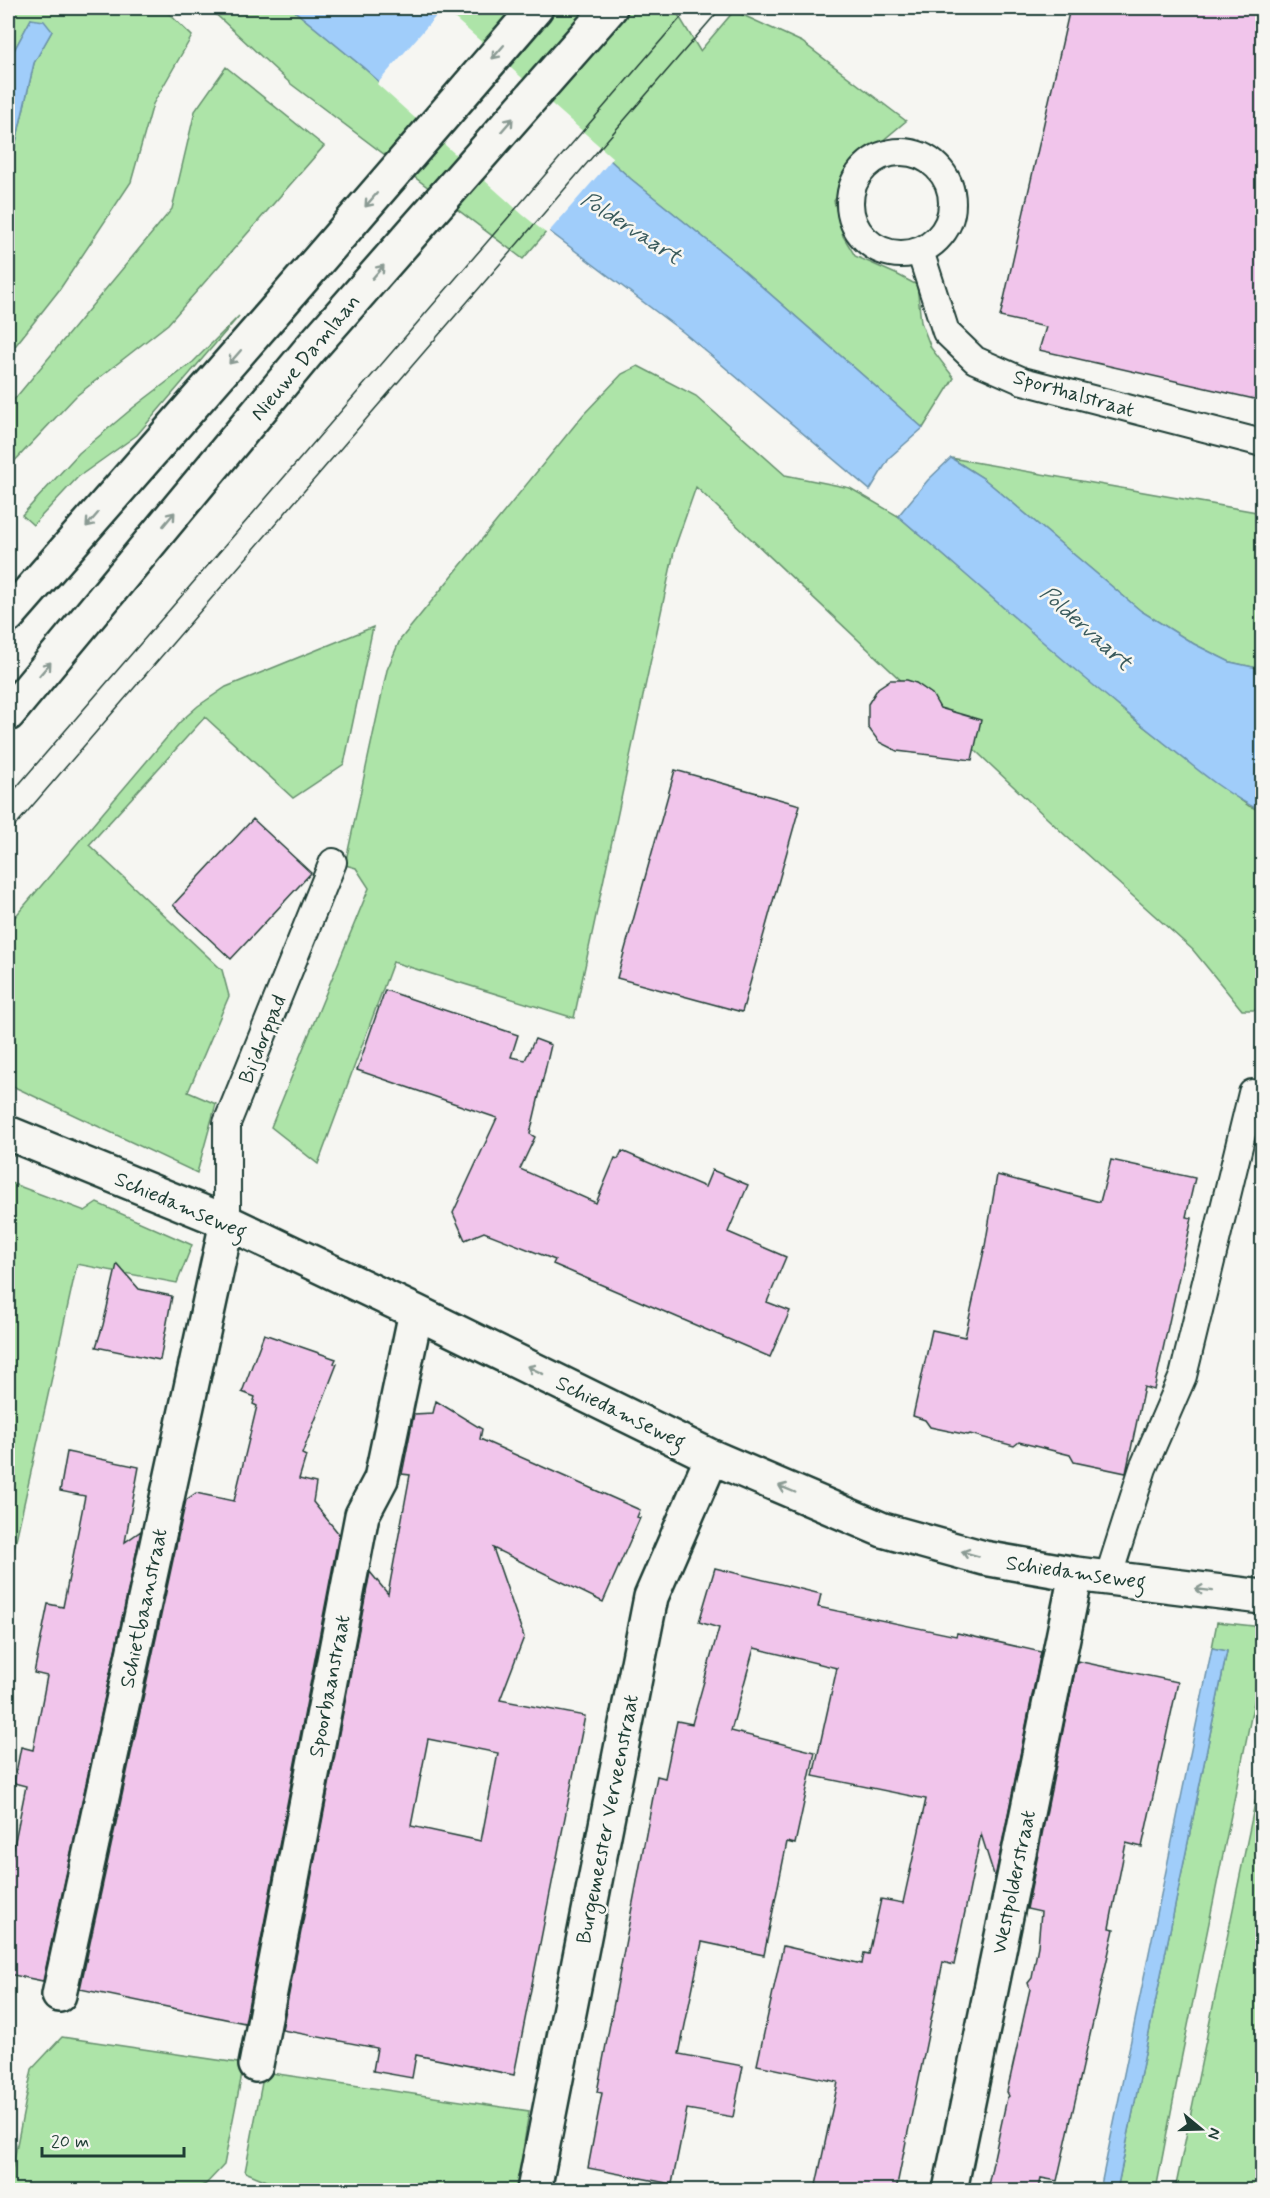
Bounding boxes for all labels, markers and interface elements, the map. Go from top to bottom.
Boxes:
one-way arrow [491,44,505,59]
one-way arrow [500,118,514,133]
water label: Poldervaart [575,186,687,272]
one-way arrow [364,192,378,207]
one-way arrow [371,264,385,279]
street label: Nieuwe Damlaan [244,288,367,427]
one-way arrow [228,349,242,364]
street label: Sporthalstraat [1010,363,1138,425]
one-way arrow [163,511,176,527]
one-way arrow [85,512,99,527]
water label: Poldervaart [1034,580,1138,678]
one-way arrow [38,662,52,677]
street label: Bijdorppad [232,991,293,1088]
street label: Schiedamseweg [109,1165,251,1248]
one-way arrow [526,1364,544,1375]
street label: Schiedamseweg [550,1369,690,1458]
one-way arrow [778,1483,797,1494]
street label: Schietbaanstraat [113,1526,175,1691]
one-way arrow [961,1548,980,1559]
street label: Schiedamseweg [1004,1549,1148,1599]
one-way arrow [1195,1584,1215,1595]
street label: Spoorbaanstraat [302,1612,358,1760]
street label: Burgemeester Verveenstraat [570,1692,647,1946]
street label: Westpolderstraat [985,1808,1043,1957]
north arrow [1171,2099,1231,2159]
scale bar [42,2120,184,2158]
text: N [1202,2125,1225,2142]
text: 20 m [51,2130,89,2154]

